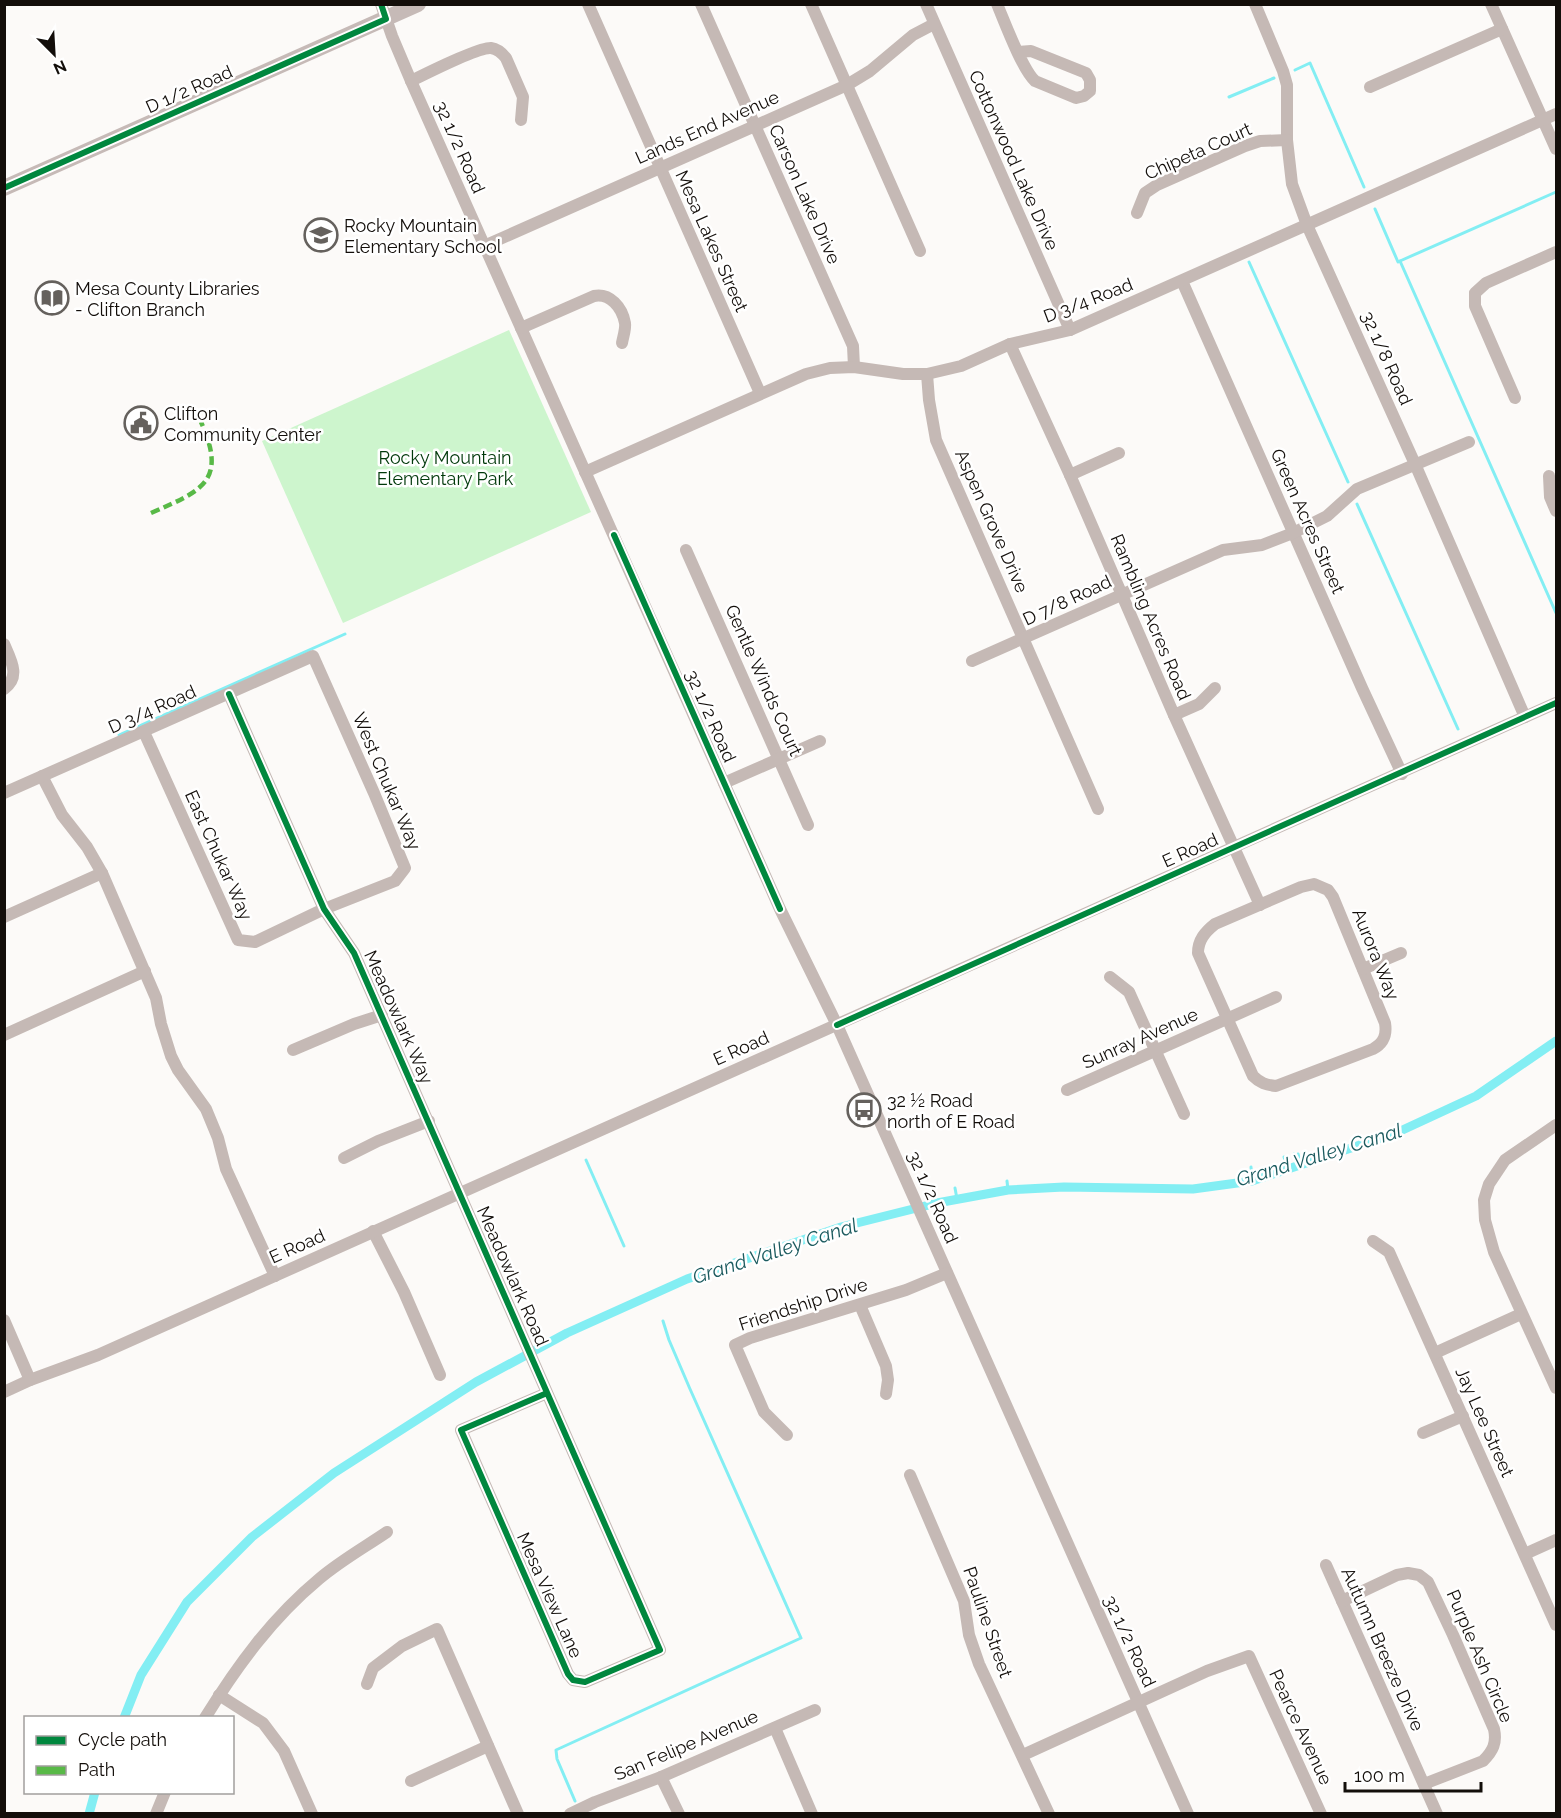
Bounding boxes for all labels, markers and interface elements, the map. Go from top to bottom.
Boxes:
north arrow [24,24,84,84]
text: N [50,56,69,78]
street label: D 1/2 Road [142,61,236,117]
street label: Cottonwood Lake Drive [965,67,1063,254]
street label: Lands End Avenue [632,86,782,168]
street label: 32 1/2 Road [430,98,490,196]
street label: Chipeta Court [1141,118,1255,184]
street label: Carson Lake Drive [765,121,845,267]
street label: Mesa Lakes Street [671,167,753,315]
place label: Rocky Mountain Elementary School [344,215,502,257]
school or university icon: Rocky Mountain Elementary School [303,217,339,253]
street label: D 3/4 Road [1040,273,1136,327]
place label: Mesa County Libraries - Clifton Branch [75,278,260,320]
library icon: Mesa County Libraries - Clifton Branch [34,280,70,316]
street label: 32 1/8 Road [1357,308,1417,408]
place label: Clifton Community Center [164,403,322,445]
public building icon: Clifton Community Center [123,405,159,441]
street label: Green Acres Street [1267,445,1349,597]
street label: Aspen Grove Drive [951,446,1033,596]
park label: Rocky Mountain Elementary Park [377,447,514,489]
street label: Rambling Acres Road [1106,531,1196,703]
street label: D 7/8 Road [1019,570,1115,630]
street label: Gentle Winds Court [721,601,807,759]
street label: 32 1/2 Road [681,667,741,765]
street label: D 3/4 Road [105,680,199,738]
street label: West Chukar Way [349,709,426,853]
street label: East Chukar Way [181,787,257,923]
street label: E Road [1159,828,1221,872]
street label: Aurora Way [1348,905,1404,1003]
street label: Meadowlark Way [360,947,438,1087]
street label: Sunray Avenue [1079,1003,1201,1073]
street label: E Road [710,1026,772,1070]
place label: 32 ½ Road north of E Road [887,1090,1015,1132]
bus stop icon: 32 ½ Road north of E Road [846,1092,882,1128]
water label: Grand Valley Canal [1233,1118,1405,1192]
street label: 32 1/2 Road [903,1148,963,1246]
street label: Meadowlark Road [473,1203,553,1349]
water label: Grand Valley Canal [689,1213,861,1289]
street label: E Road [266,1224,328,1268]
street label: Friendship Drive [736,1273,870,1335]
street label: Jay Lee Street [1451,1364,1519,1480]
street label: Mesa View Lane [513,1529,587,1661]
street label: Pauline Street [959,1564,1017,1680]
street label: Autumn Breeze Drive [1337,1564,1429,1734]
street label: Purple Ash Circle [1443,1586,1518,1726]
street label: 32 1/2 Road [1100,1592,1160,1690]
street label: Pearce Avenue [1265,1666,1337,1788]
street label: San Felipe Avenue [611,1705,761,1785]
legend [24,1716,234,1794]
text: Cycle path [78,1729,167,1750]
scale bar [1345,1755,1482,1793]
text: Path [78,1759,115,1780]
text: 100 m [1354,1765,1405,1786]

